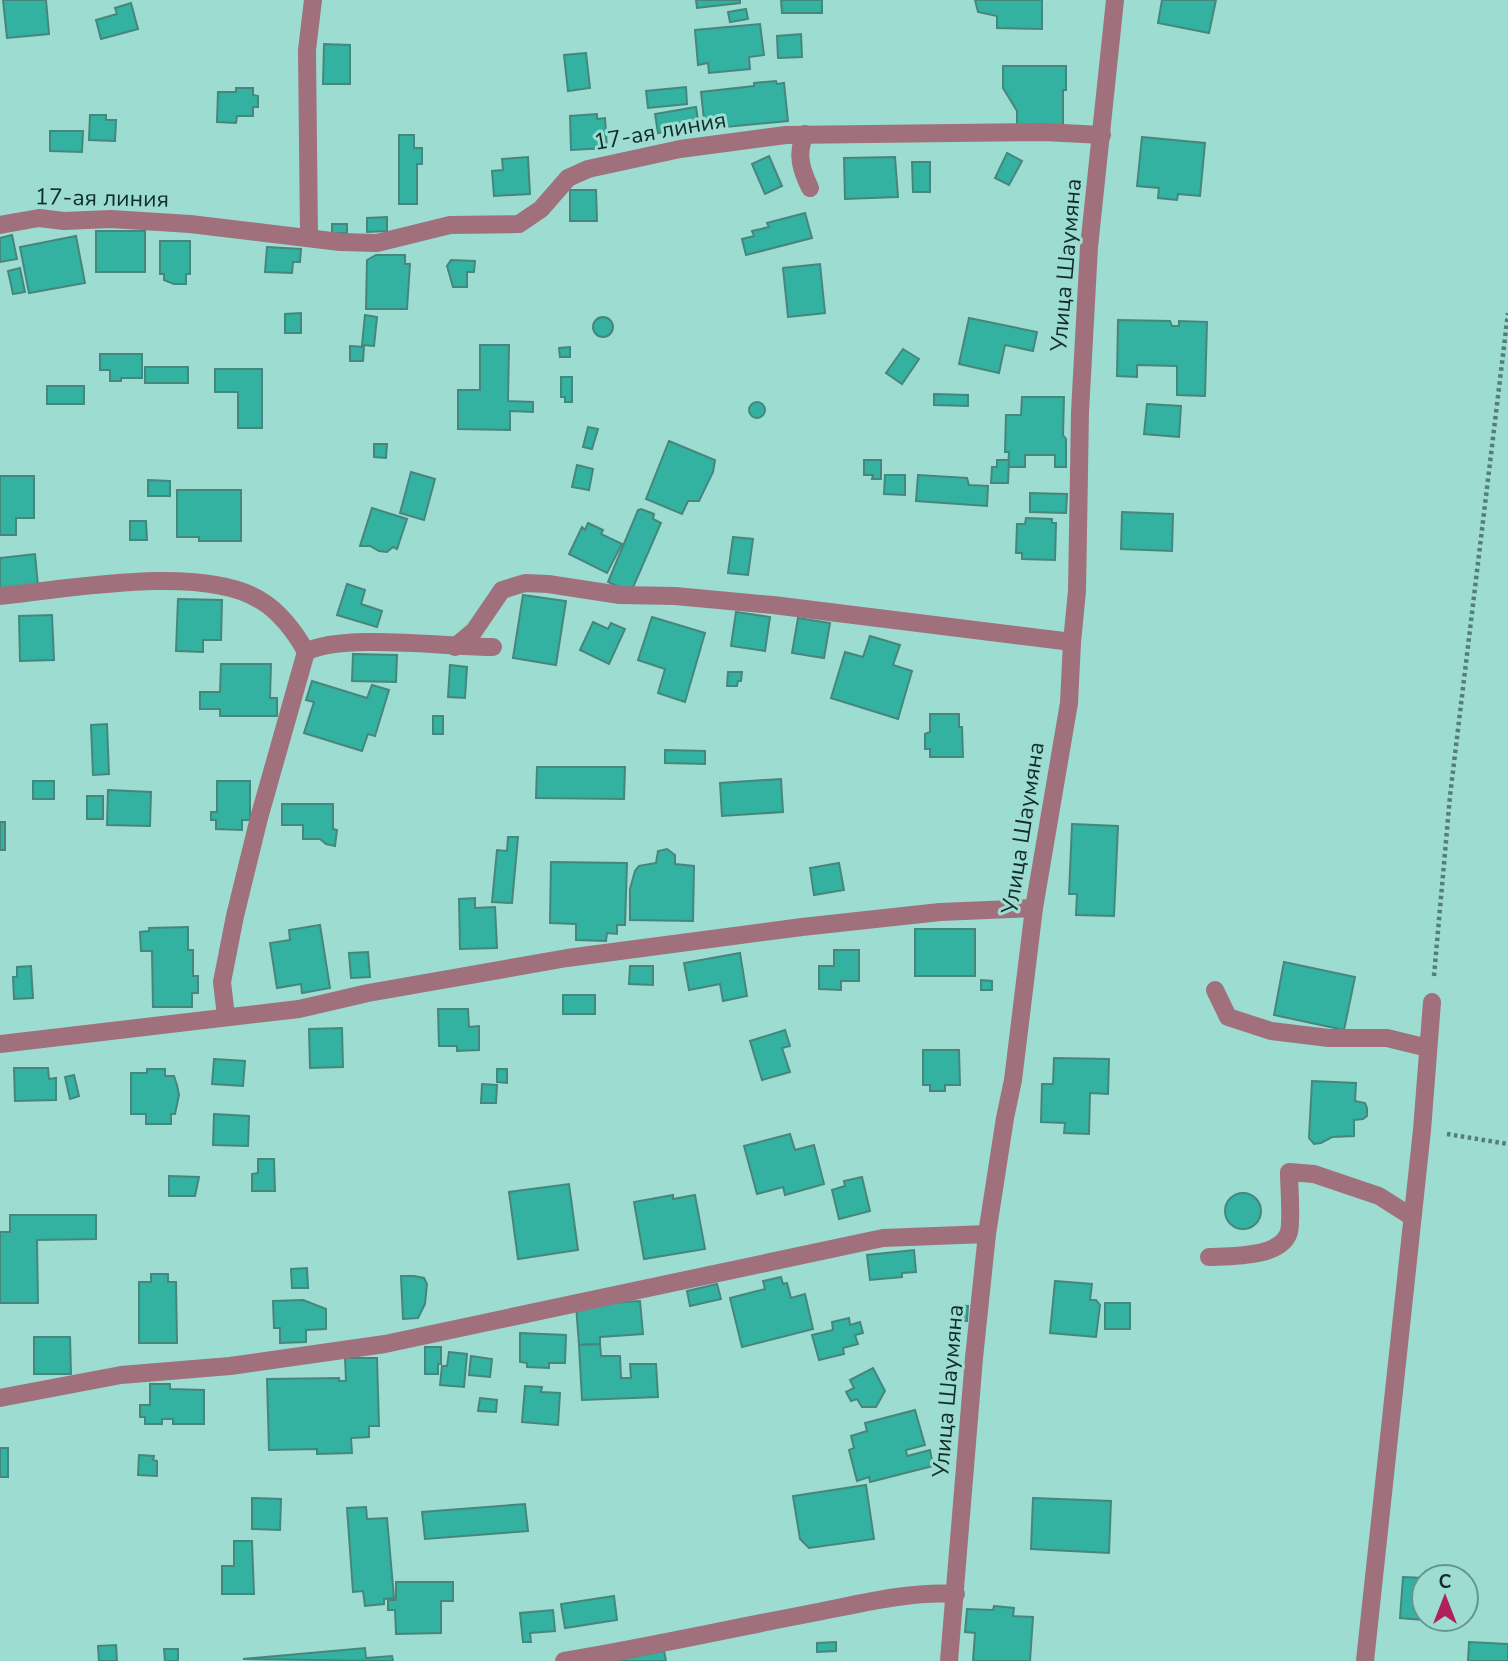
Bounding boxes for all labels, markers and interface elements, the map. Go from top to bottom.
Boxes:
street label: 17-ая линия [591,104,729,158]
street label: Улица Шаумяна [1043,177,1089,354]
street label: 17-ая линия [35,181,169,215]
street label: Улица Шаумяна [994,740,1052,917]
street label: Улица Шаумяна [925,1303,971,1480]
north arrow [1410,1563,1480,1633]
text: С [1439,1569,1452,1595]

